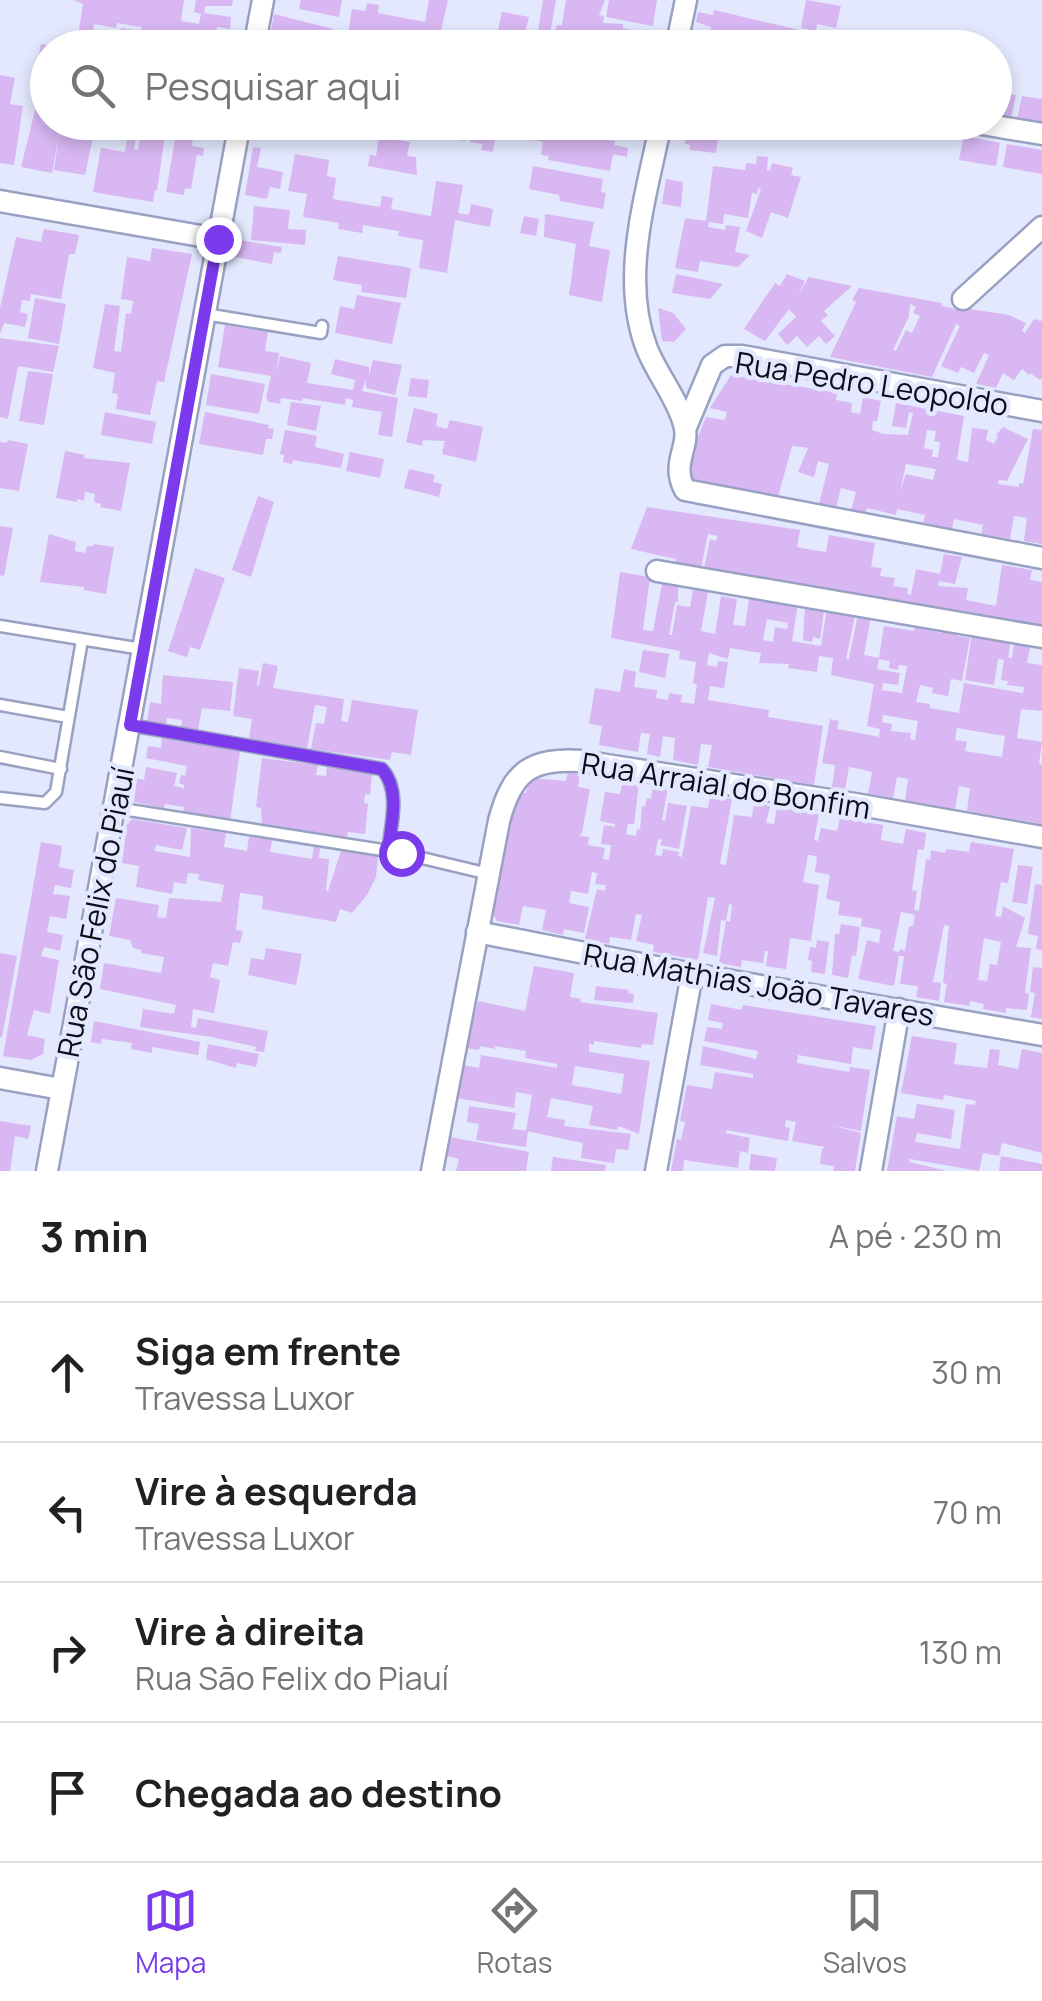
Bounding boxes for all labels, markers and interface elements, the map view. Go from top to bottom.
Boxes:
search box [30,30,1012,140]
icon: search [65,58,120,113]
text: Pesquisar aqui [145,59,401,111]
route end [196,217,242,263]
street label: Rua Pedro Leopoldo [733,341,1011,425]
street label: Rua Arraial do Bonfim [579,742,873,828]
street label: Rua São Felix do Piauí [47,764,143,1060]
route start [379,831,425,877]
street label: Rua Mathias João Tavares [581,933,937,1035]
text: 3 min [40,1207,149,1265]
text: A pé · 230 m [829,1214,1002,1258]
text: Siga em frente [135,1324,401,1376]
icon: ahead [40,1345,95,1400]
text: 30 m [931,1350,1002,1394]
text: Travessa Luxor [135,1376,355,1420]
text: Vire à esquerda [135,1464,418,1516]
icon: left [40,1485,95,1540]
text: 70 m [933,1490,1002,1534]
text: Travessa Luxor [135,1516,355,1560]
text: Vire à direita [135,1604,365,1656]
icon: right [40,1625,95,1680]
text: 130 m [919,1630,1002,1674]
text: Rua São Felix do Piauí [135,1656,449,1700]
icon: arrive [40,1765,95,1820]
text: Chegada ao destino [135,1766,502,1818]
tab: Mapa [135,1883,206,1981]
tab: Rotas [477,1883,552,1981]
tab: Salvos [823,1883,907,1981]

